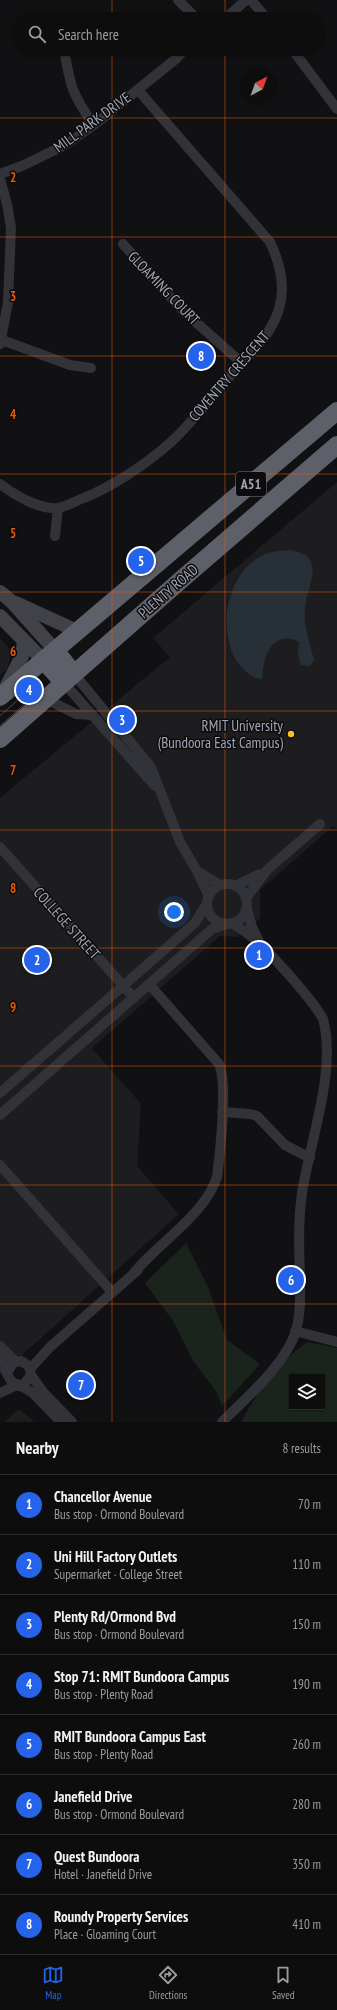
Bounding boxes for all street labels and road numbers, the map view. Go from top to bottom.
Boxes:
street label: MILL PARK DRIVE [50,88,134,156]
street label: GLOAMING COURT [124,247,204,329]
street label: COVENTRY CRESCENT [184,327,274,425]
road number: A51 [236,472,266,496]
street label: PLENTY ROAD [134,560,202,622]
street label: COLLEGE STREET [30,883,105,963]

